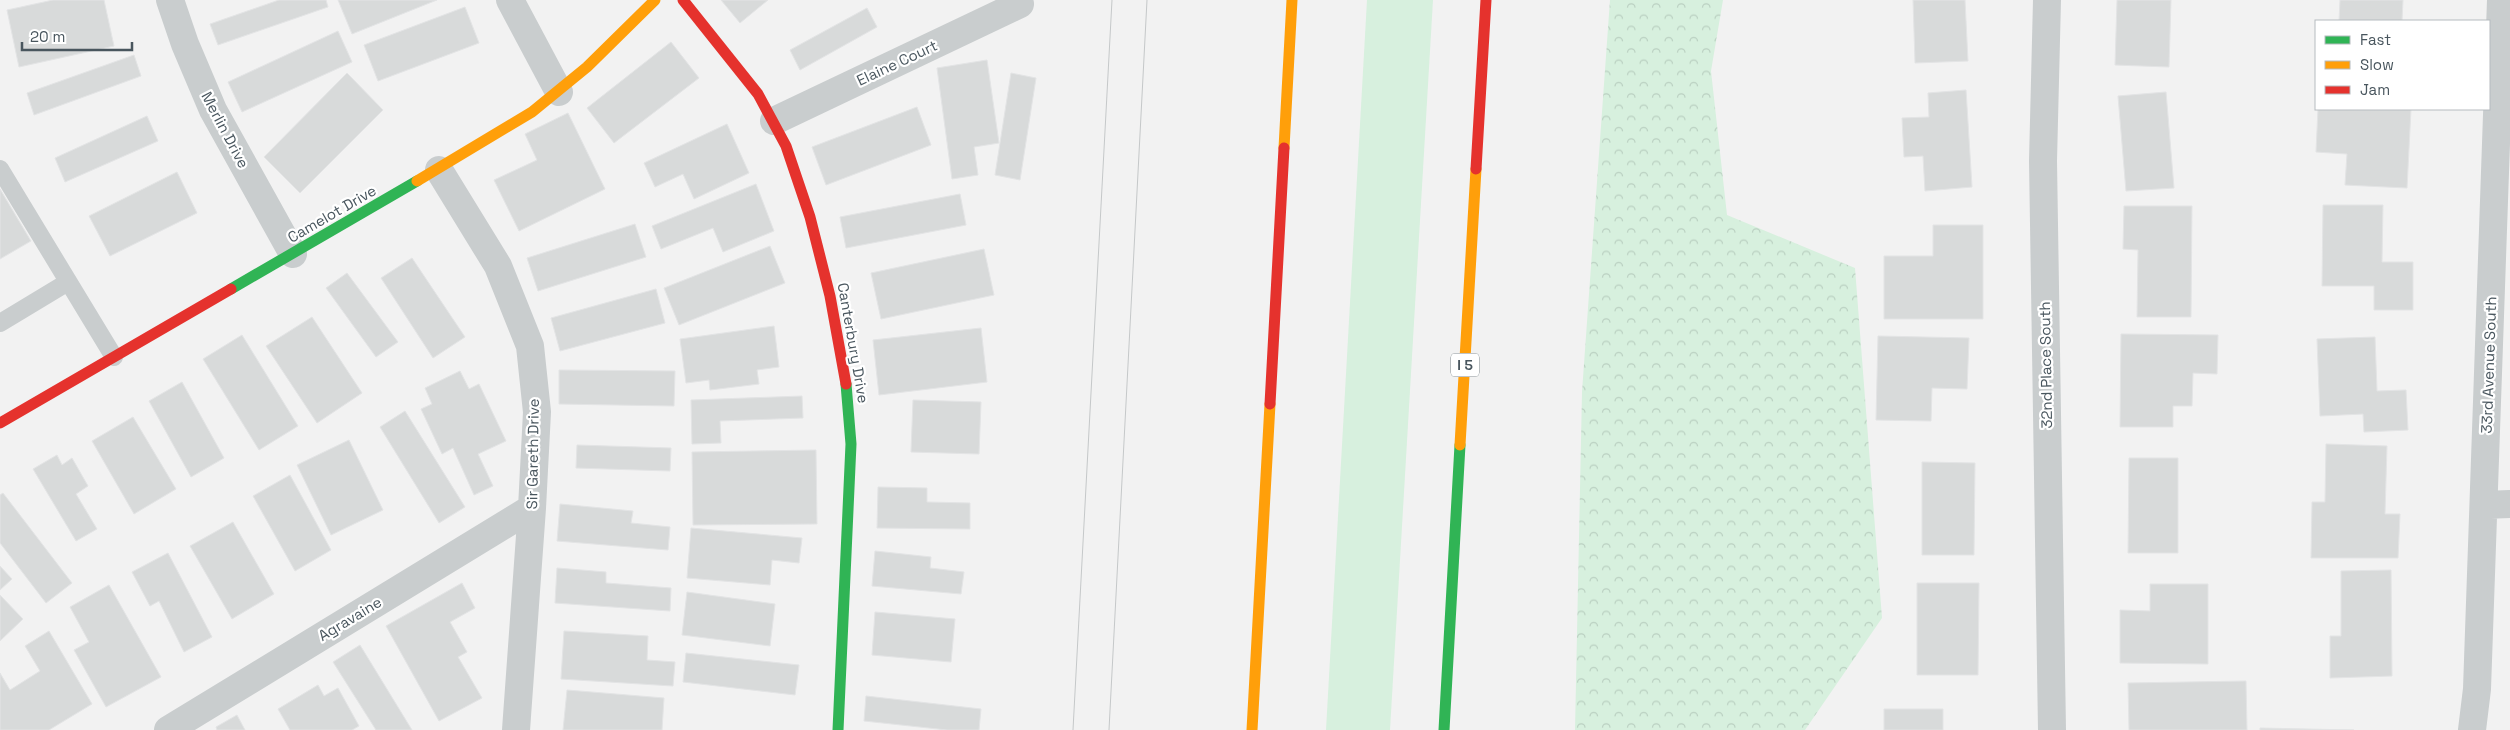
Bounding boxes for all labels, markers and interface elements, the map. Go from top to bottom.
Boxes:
scale bar [22,20,132,52]
legend [2315,20,2490,110]
text: 20 m [30,27,65,46]
text: Fast [2360,30,2391,49]
street label: Elaine Court [853,36,940,90]
text: Slow [2360,55,2394,74]
text: Jam [2360,80,2390,99]
street label: Merlin Drive [197,88,254,171]
street label: Camelot Drive [284,180,380,247]
street label: Canterbury Drive [834,281,873,405]
street label: 33rd Avenue South [2477,296,2500,434]
street label: 32nd Place South [2035,301,2056,429]
road number: I 5 [1451,354,1479,376]
street label: Sir Gareth Drive [522,398,543,510]
street label: Agravaine [314,592,385,645]

